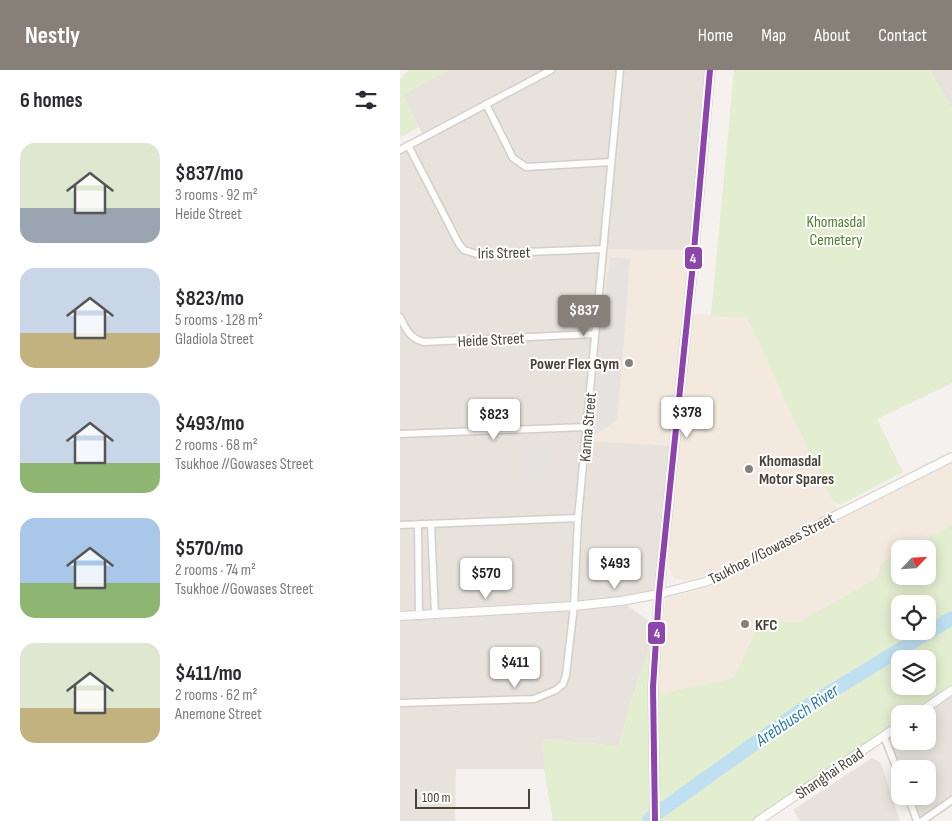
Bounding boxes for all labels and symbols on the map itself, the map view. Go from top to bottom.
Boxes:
park label: Khomasdal Cemetery [807,213,865,250]
street label: Iris Street [477,244,531,263]
line badge: 4 [684,246,703,270]
text: 4 [690,250,697,267]
pin: $837 [554,294,614,337]
street label: Heide Street [457,329,525,352]
place label: Power Flex Gym [530,355,619,374]
marker: Power Flex Gym [623,357,635,369]
street label: Kanna Street [576,392,601,463]
pin: $378 [657,396,717,439]
pin: $823 [464,398,524,441]
place label: Khomasdal Motor Spares [759,452,834,489]
marker: Khomasdal Motor Spares [743,463,755,475]
street label: Tsukhoe //Gowases Street [706,509,838,589]
north arrow [891,540,936,585]
pin: $493 [585,548,645,590]
pin: $570 [456,558,516,600]
place label: KFC [755,616,778,635]
marker: KFC [739,618,751,630]
line badge: 4 [647,621,666,645]
text: 4 [654,625,661,642]
pin: $411 [485,646,545,689]
water label: Arebbusch River [751,679,844,751]
street label: Shanghai Road [792,744,868,804]
scale bar [415,786,530,809]

